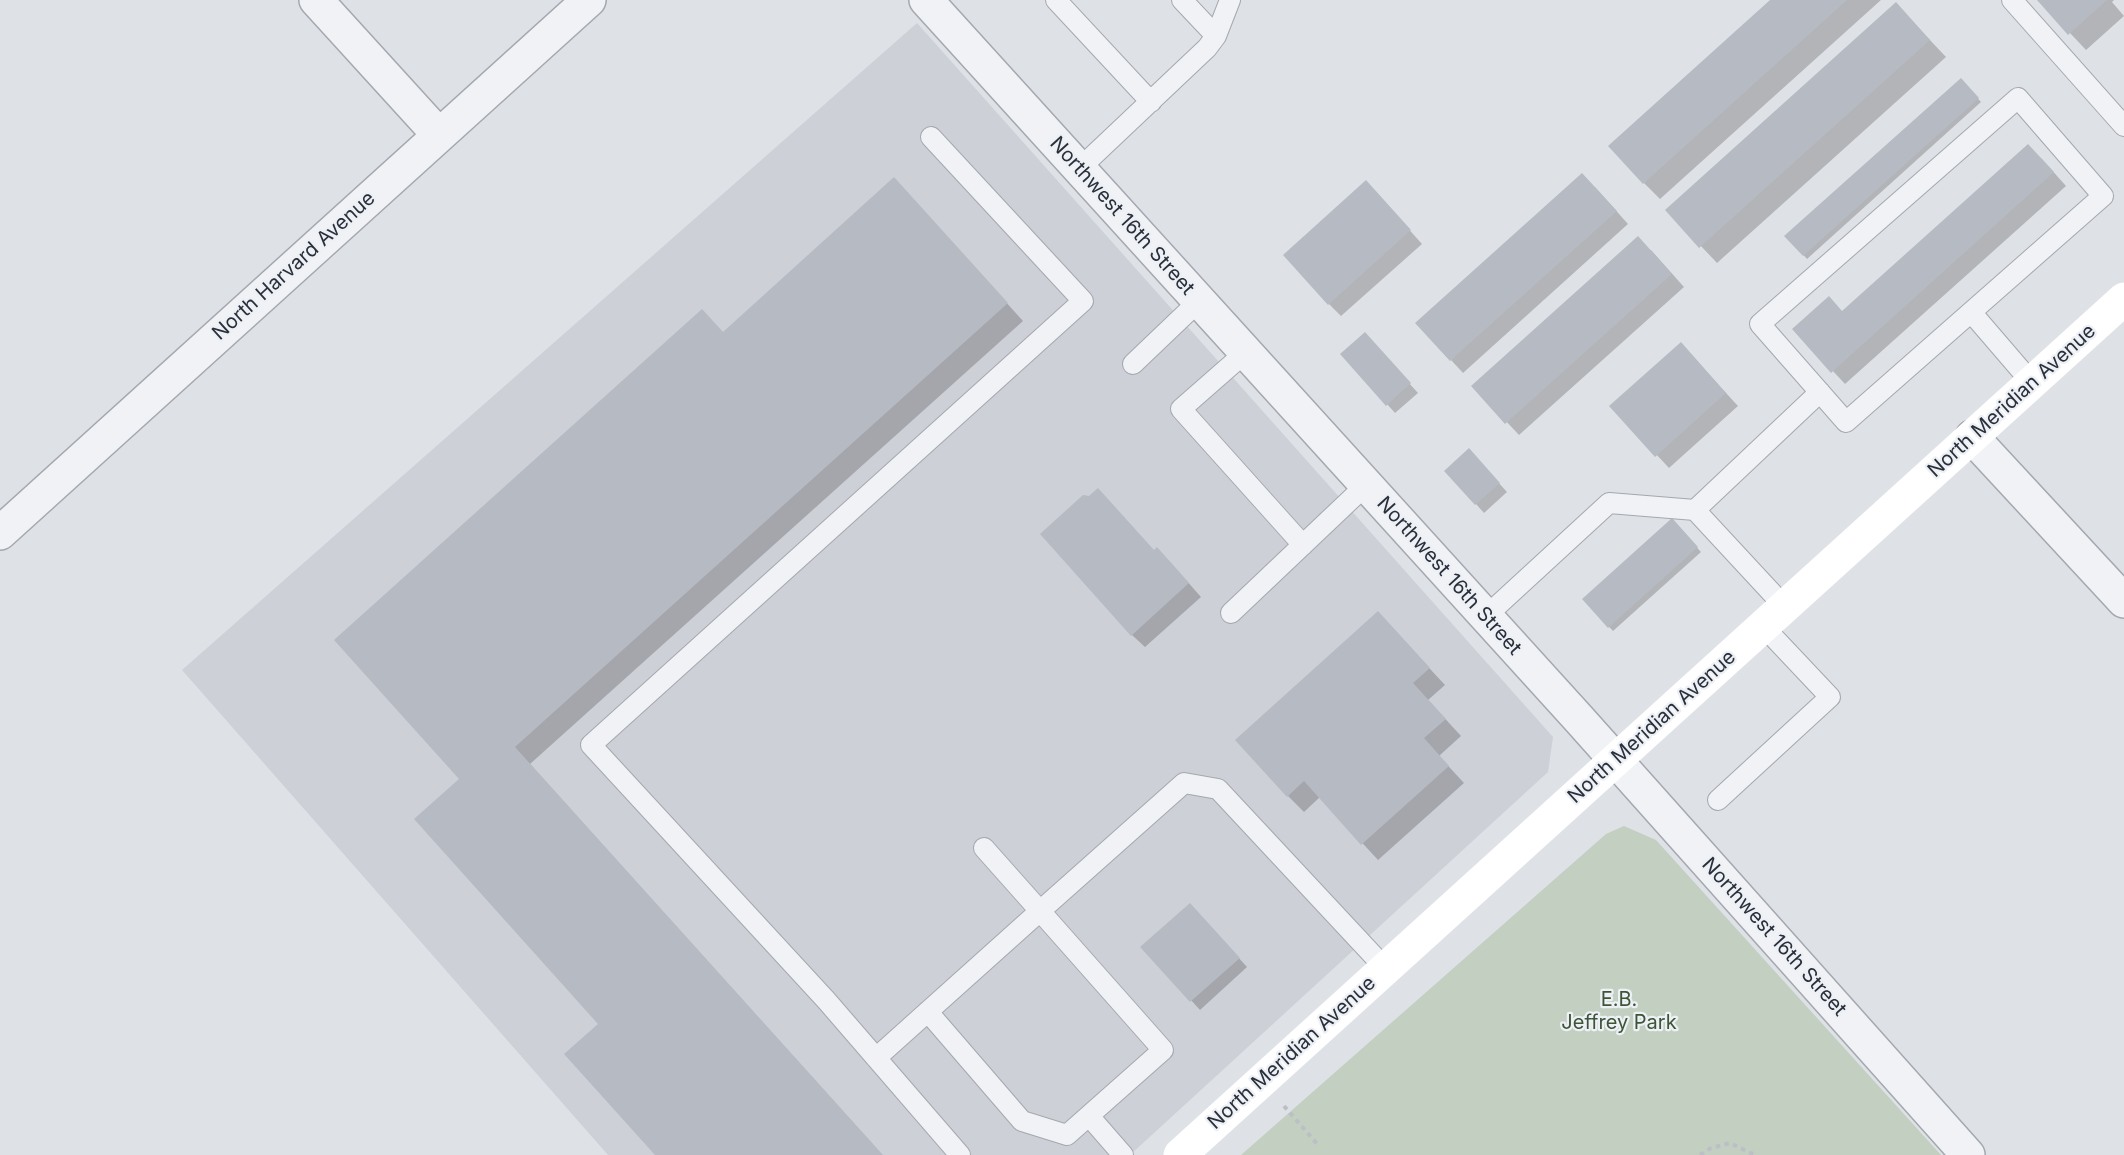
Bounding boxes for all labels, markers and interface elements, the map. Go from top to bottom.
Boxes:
street label: Northwest 16th Street [1045,132,1199,300]
street label: North Harvard Avenue [208,187,380,345]
street label: North Meridian Avenue [1923,319,2101,483]
street label: Northwest 16th Street [1372,492,1526,660]
street label: North Meridian Avenue [1563,645,1741,809]
street label: Northwest 16th Street [1697,853,1851,1021]
street label: North Meridian Avenue [1203,971,1381,1135]
park label: E.B. Jeffrey Park [1561,988,1677,1035]

